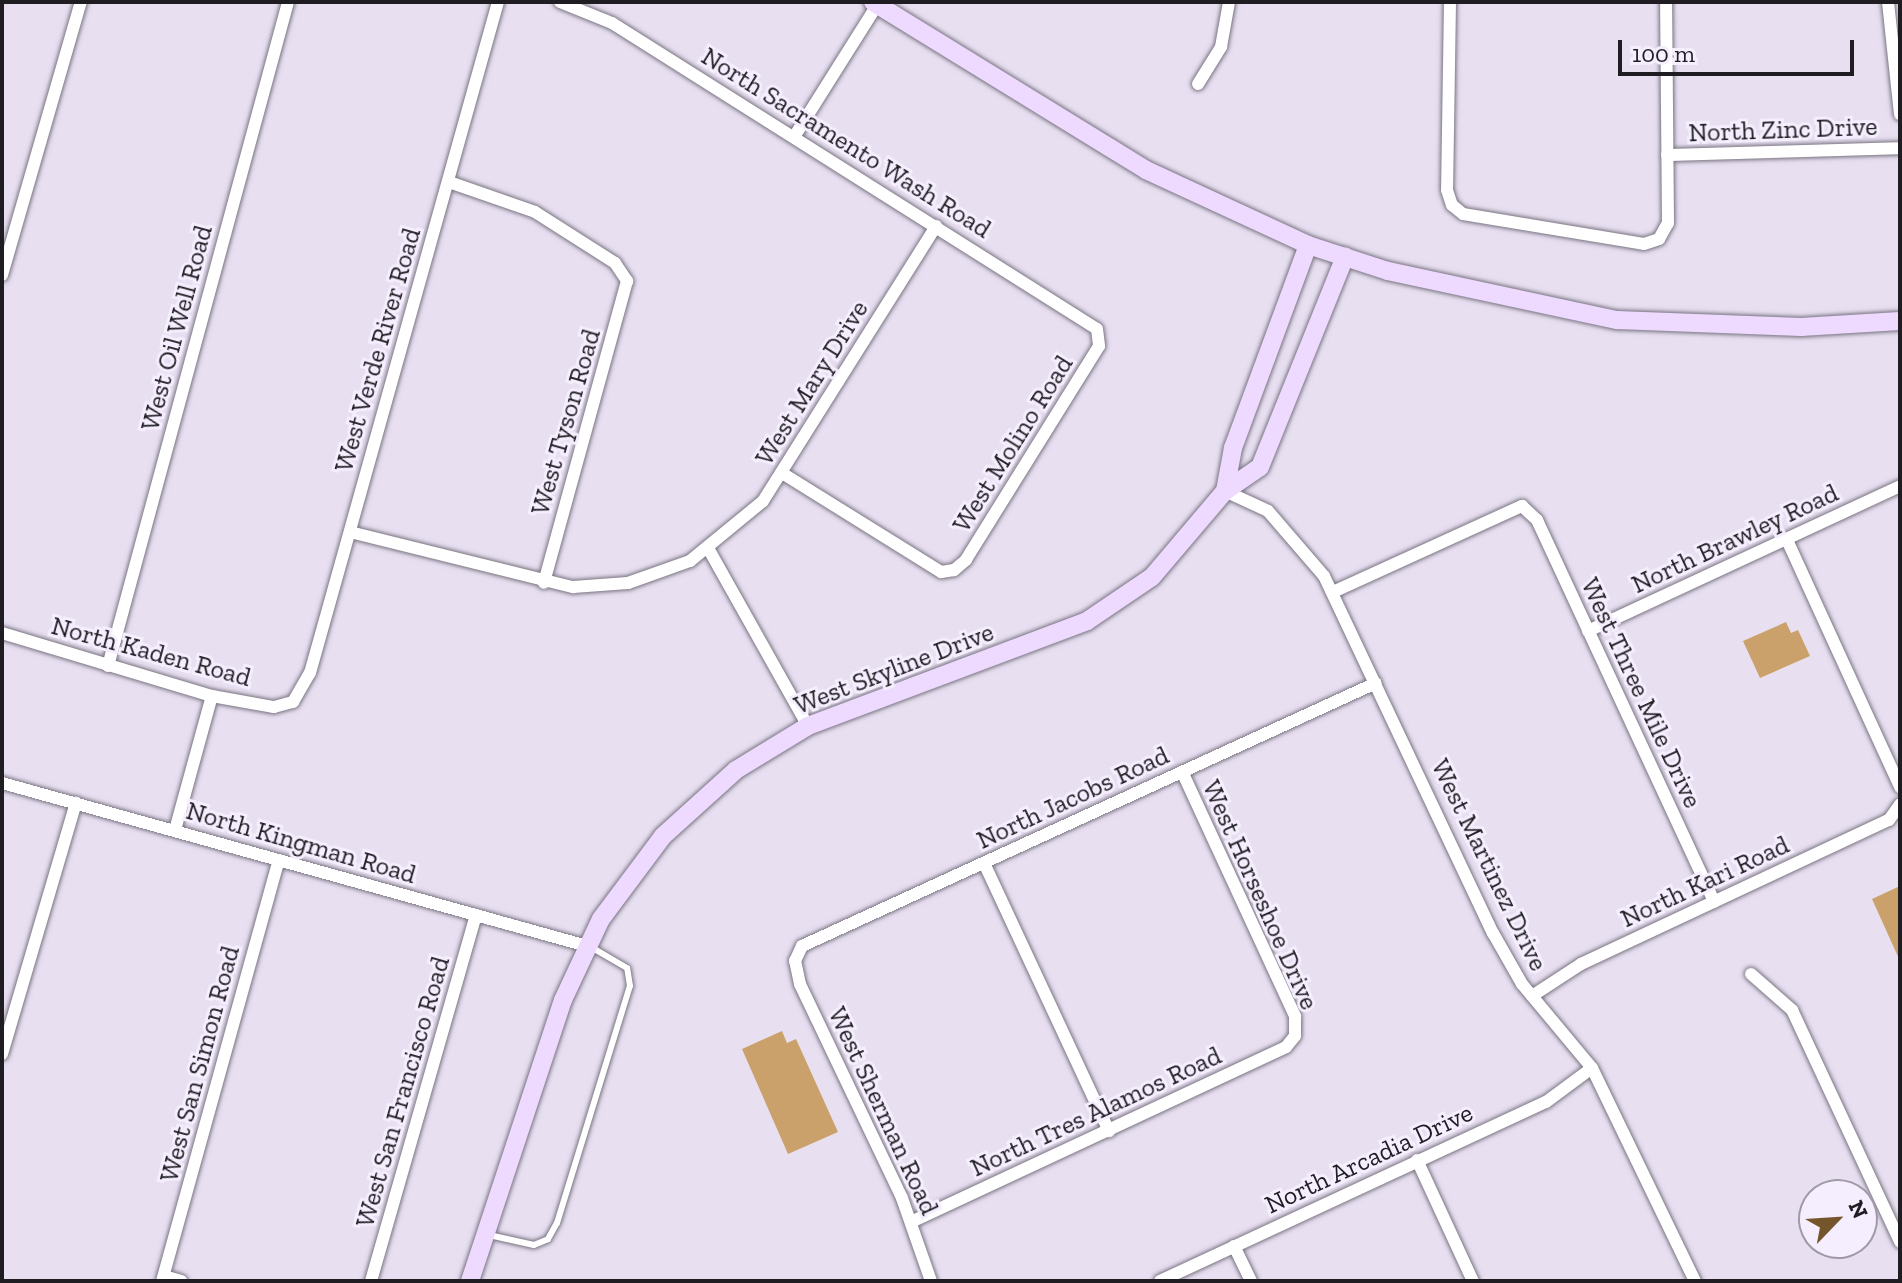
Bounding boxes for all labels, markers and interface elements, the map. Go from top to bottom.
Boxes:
scale bar [1622,24,1858,74]
text: 100 m [1632,39,1695,68]
street label: North Sacramento Wash Road [695,41,997,245]
street label: North Zinc Drive [1688,111,1878,149]
street label: West Oil Well Road [134,221,220,435]
street label: West Verde River Road [328,224,428,476]
street label: West Mary Drive [749,295,875,471]
street label: West Tyson Road [525,325,607,519]
street label: West Molino Road [946,350,1080,538]
street label: North Brawley Road [1626,477,1844,601]
street label: West Three Mile Drive [1574,573,1708,813]
street label: North Kaden Road [48,610,254,694]
street label: West Skyline Drive [790,617,998,721]
street label: North Jacobs Road [972,740,1174,856]
street label: West Martinez Drive [1424,754,1554,976]
street label: West Horseshoe Drive [1195,775,1325,1015]
street label: North Kingman Road [182,795,420,891]
street label: North Kari Road [1616,829,1794,935]
street label: West San Simon Road [153,943,247,1185]
street label: West San Francisco Road [349,953,457,1231]
street label: West Sherman Road [821,1002,945,1220]
street label: North Tres Alamos Road [965,1040,1227,1184]
street label: North Arcadia Drive [1260,1097,1478,1221]
north arrow [1798,1179,1878,1259]
text: N [1843,1196,1874,1223]

